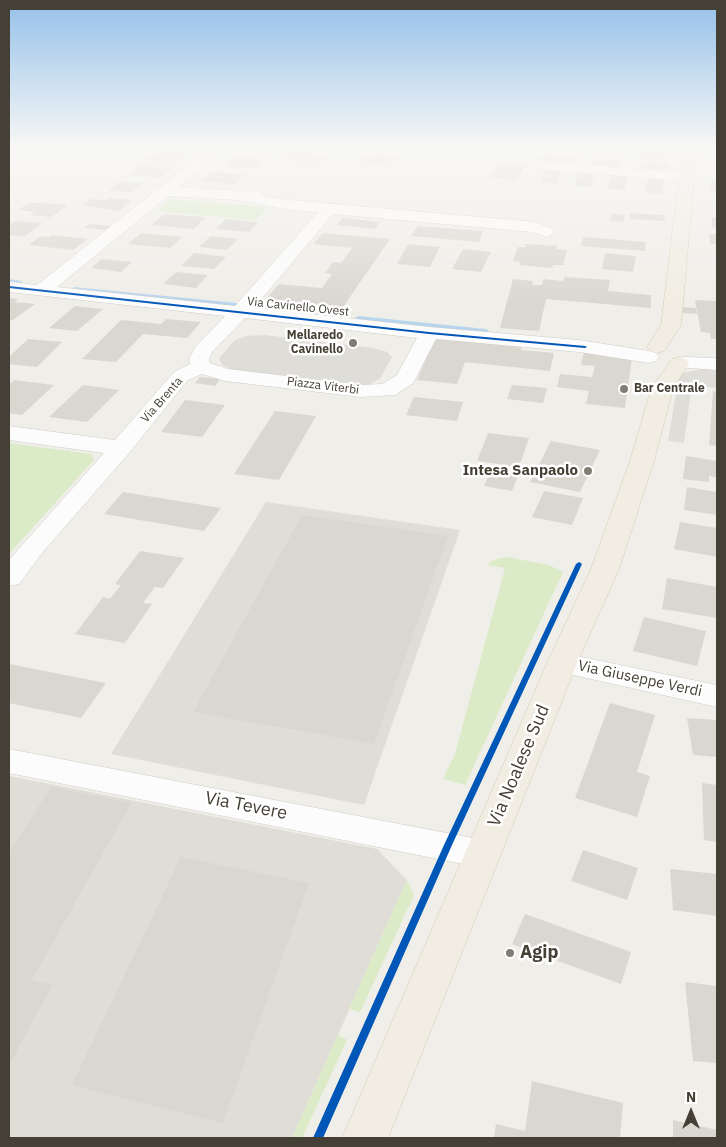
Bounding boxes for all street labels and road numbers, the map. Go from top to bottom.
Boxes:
street label: Via Cavinello Ovest [246,294,350,320]
street label: Via Brenta [138,374,186,426]
street label: Piazza Viterbi [286,374,360,398]
street label: Via Giuseppe Verdi [576,657,704,701]
street label: Via Noalese Sud [484,702,554,830]
street label: Via Tevere [203,787,289,825]

